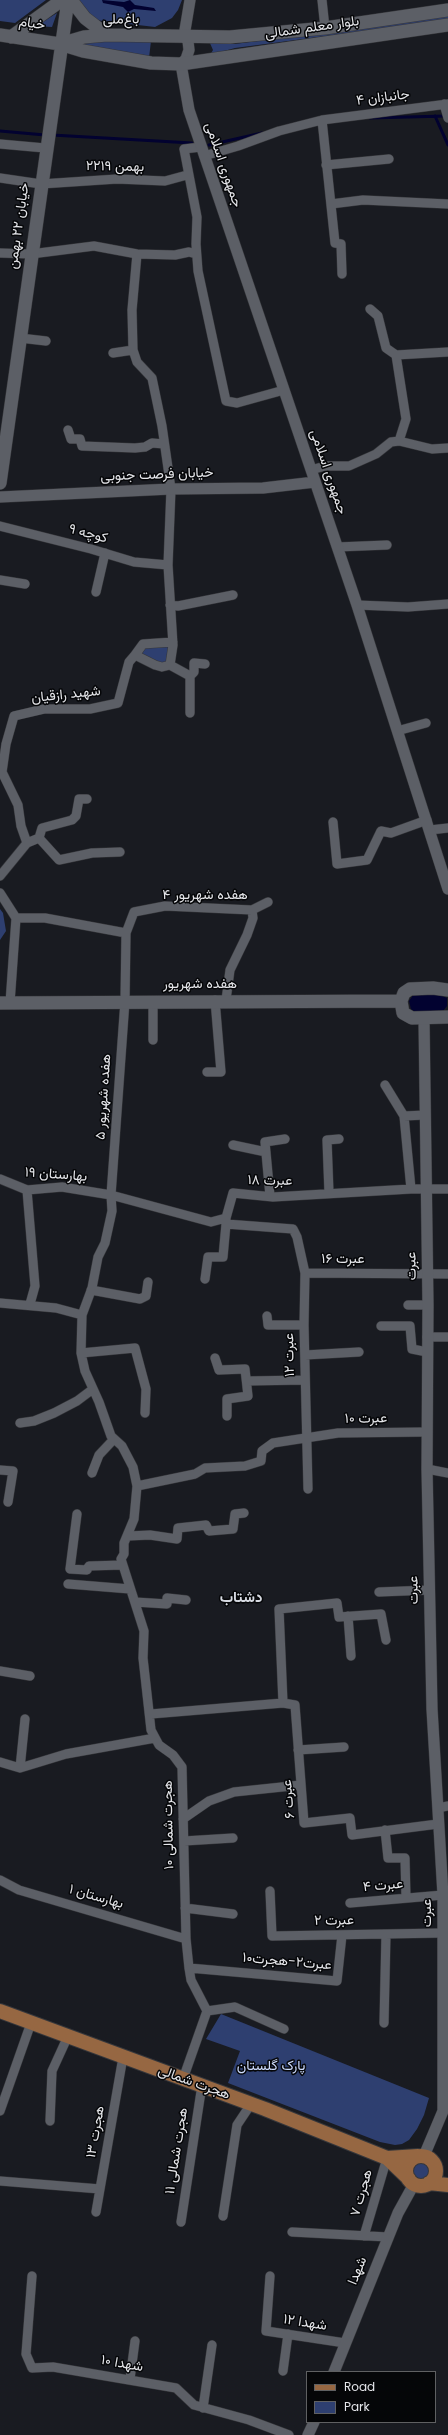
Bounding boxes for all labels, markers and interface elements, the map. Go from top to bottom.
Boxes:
street label: باغ‌ملی [102,11,140,29]
street label: بلوار معلم شمالی [264,13,360,43]
street label: خیام [18,14,46,34]
street label: جانبازان ۴ [355,86,411,110]
street label: جمهوری اسلامی [201,120,245,210]
street label: ۲۲بهمن ۱۹ [86,158,144,176]
street label: خیابان ۲۲ بهمن [5,182,33,270]
street label: جمهوری اسلامی [306,427,350,517]
street label: خیابان فرصت جنوبی [100,465,214,485]
street label: کوچه ۹ [67,521,109,547]
street label: شهید رازقیان [30,683,102,707]
street label: هفده شهریور ۴ [162,887,248,903]
street label: هفده شهریور [163,976,237,992]
street label: هفده شهریور ۵ [93,1054,115,1140]
street label: بهارستان ۱۹ [24,1164,88,1186]
street label: عبرت ۱۸ [247,1172,293,1190]
street label: عبرت ۱۶ [321,1251,365,1267]
street label: عبرت [403,1252,421,1280]
street label: عبرت ۱۲ [281,1333,299,1377]
street label: عبرت ۱۰ [345,1410,387,1428]
street label: عبرت [405,1576,423,1604]
district label: دشتاب [220,1589,262,1607]
street label: عبرت ۶ [279,1779,299,1819]
street label: هجرت شمالی ۱۰ [160,1780,178,1870]
street label: عبرت ۴ [362,1876,404,1896]
street label: بهارستان ۱ [67,1881,125,1913]
street label: عبرت [419,1899,435,1927]
street label: عبرت ۲ [314,1912,354,1930]
street label: عبرت۲-هجرت۱۰ [242,1950,332,1974]
park label: پارک گلستان [237,2058,305,2074]
street label: هجرت شمالی [156,2062,232,2104]
street label: هجرت ۱۳ [83,2105,109,2159]
street label: هجرت شمالی ۱۱ [162,2107,192,2195]
street label: هجرت ۷ [347,2168,377,2218]
street label: شهدا [345,2255,371,2287]
street label: شهدا ۱۲ [282,2311,328,2335]
street label: شهدا ۱۰ [100,2352,144,2376]
legend [306,2371,436,2423]
text: Road [344,2378,375,2395]
text: Park [344,2398,370,2415]

